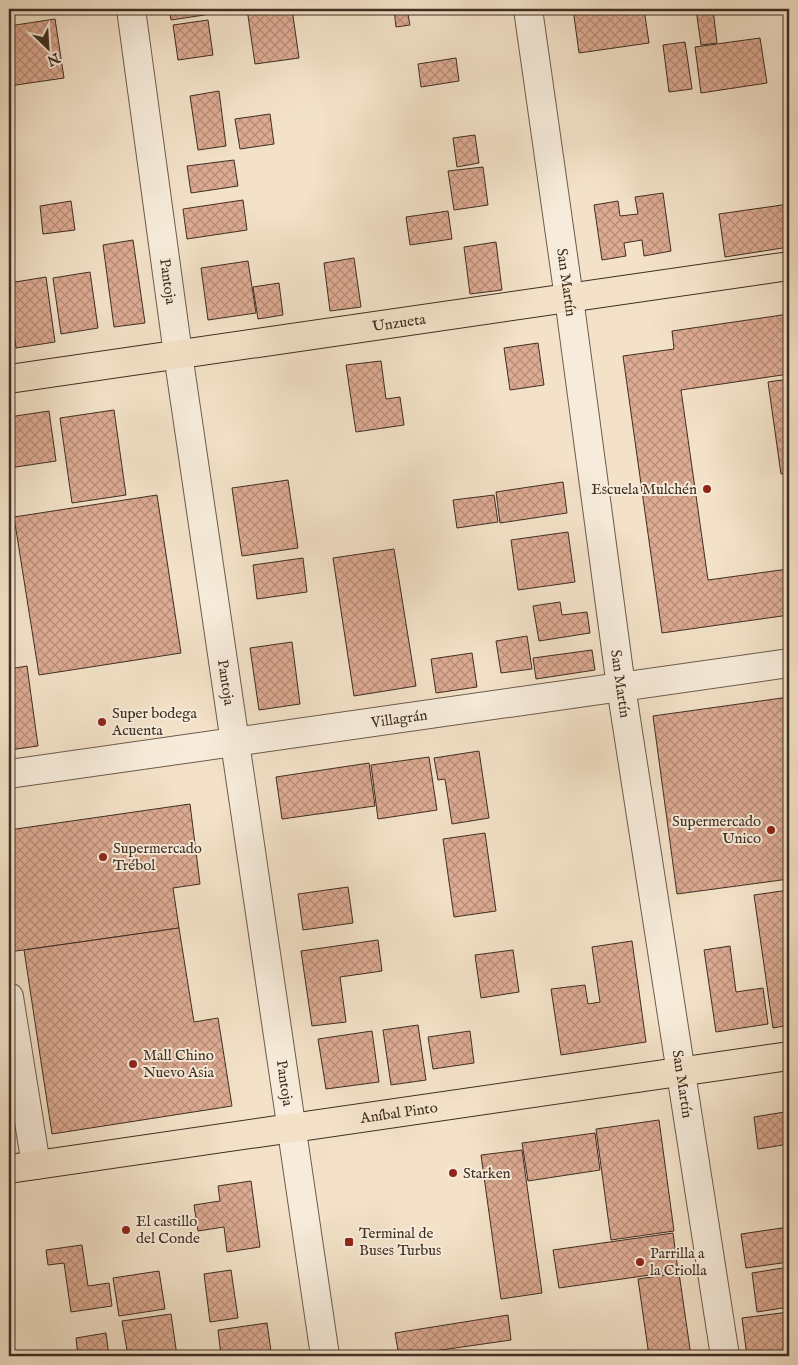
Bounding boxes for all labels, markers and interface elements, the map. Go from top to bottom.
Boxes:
north arrow [22,22,72,72]
text: N [44,48,63,70]
street label: San Martín [553,247,581,318]
street label: Pantoja [156,257,181,306]
street label: Unzueta [371,309,427,336]
place label: Escuela Mulchén [591,480,697,499]
marker: Escuela Mulchén [701,483,713,495]
street label: San Martín [607,648,635,719]
street label: Pantoja [213,658,239,707]
place label: Super bodega Acuenta [111,704,197,740]
street label: Villagrán [369,705,428,732]
marker: Super bodega Acuenta [96,716,108,728]
place label: Supermercado Unico [672,812,761,848]
marker: Supermercado Unico [765,824,777,836]
place label: Supermercado Trébol [113,839,202,875]
marker: Supermercado Trébol [97,851,109,863]
place label: Mall Chino Nuevo Asia [143,1046,215,1082]
street label: San Martín [668,1048,697,1119]
marker: Mall Chino Nuevo Asia [127,1058,139,1070]
street label: Pantoja [272,1059,298,1108]
street label: Aníbal Pinto [358,1098,439,1128]
place label: Starken [463,1164,511,1183]
marker: Starken [447,1167,459,1179]
place label: El castillo del Conde [136,1212,200,1248]
marker: El castillo del Conde [120,1224,132,1236]
place label: Terminal de Buses Turbus [359,1224,441,1260]
marker: Terminal de Buses Turbus [343,1236,355,1248]
place label: Parrilla a la Criolla [650,1244,707,1280]
marker: Parrilla a la Criolla [634,1256,646,1268]

